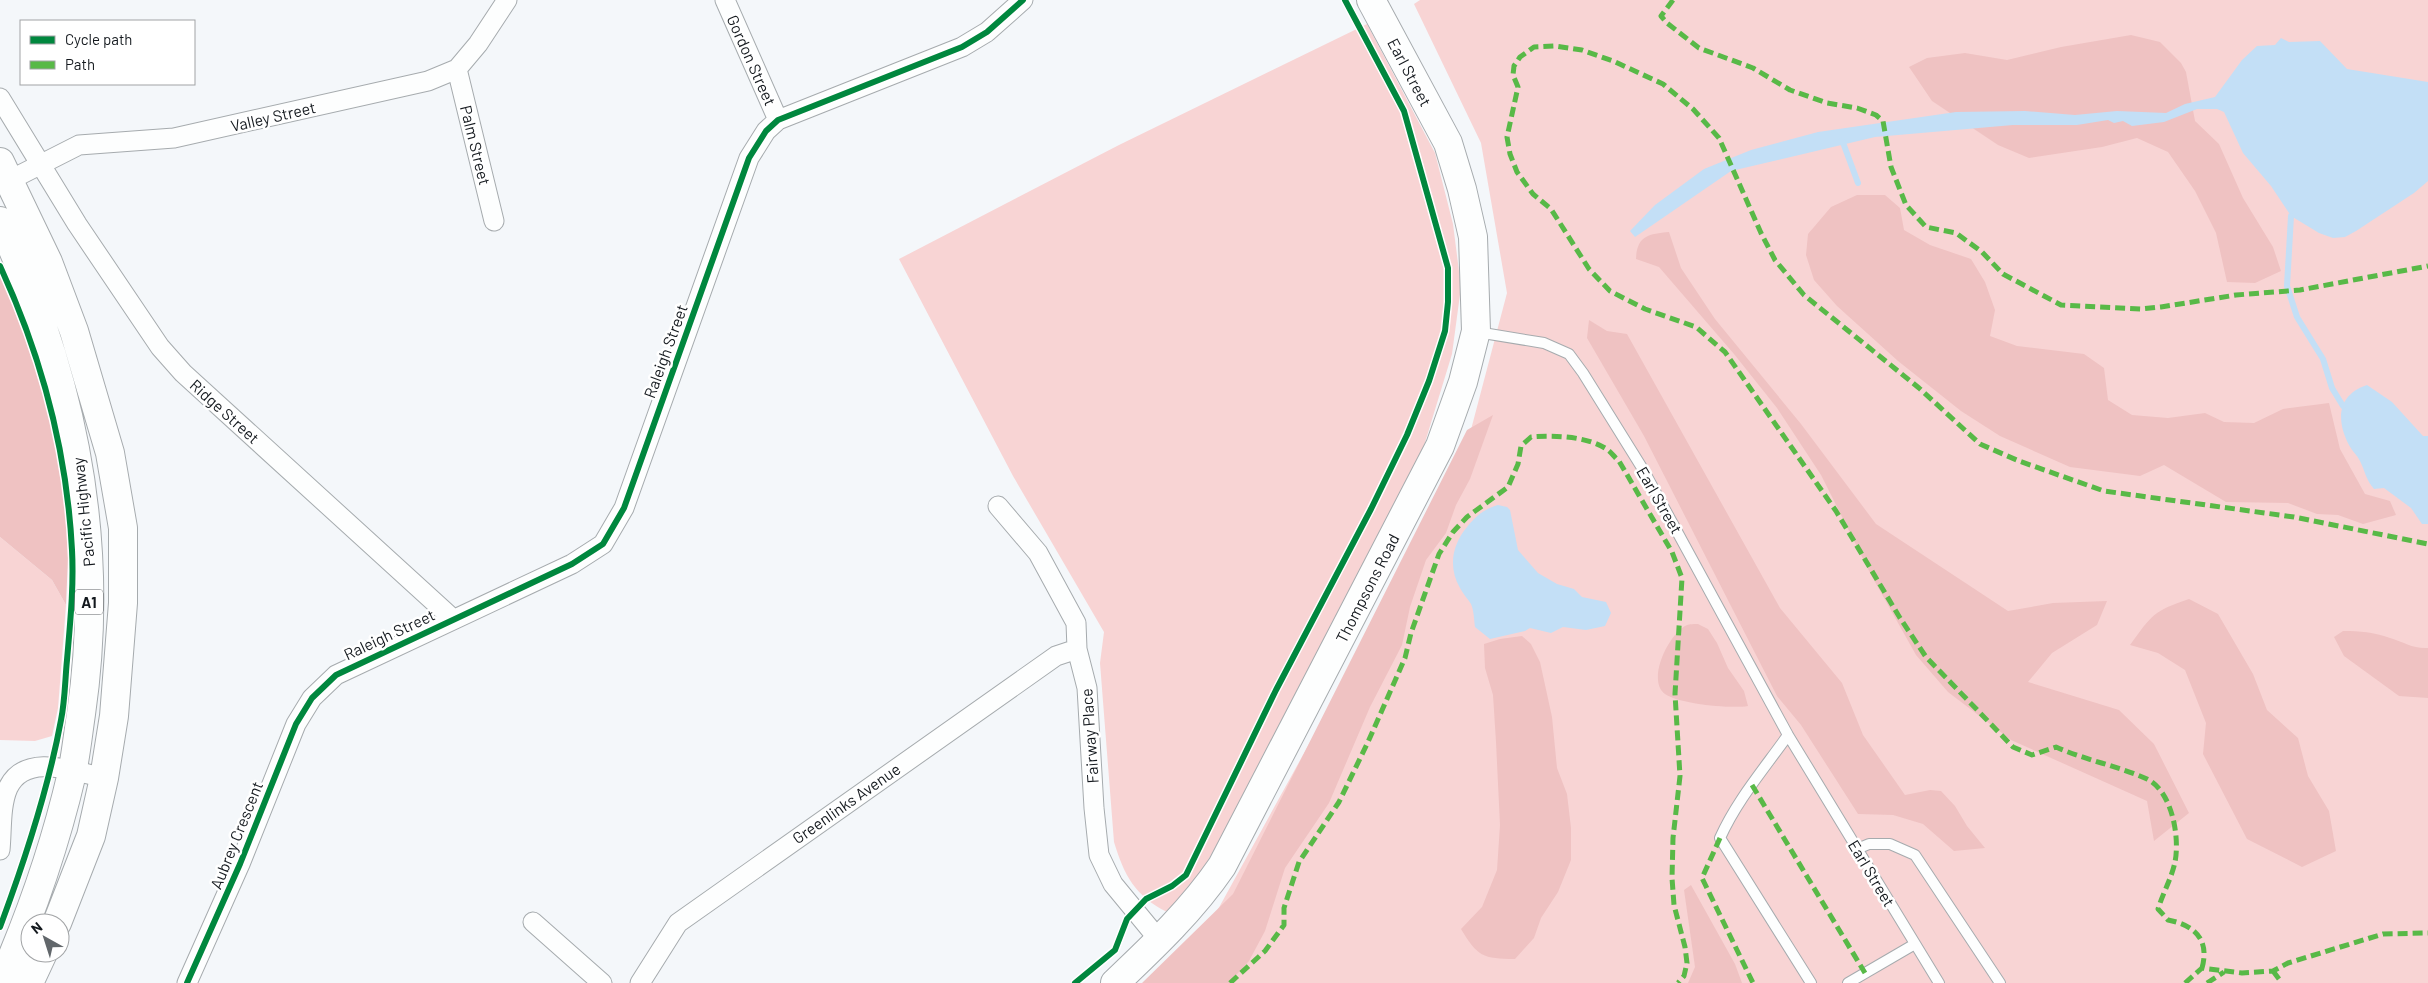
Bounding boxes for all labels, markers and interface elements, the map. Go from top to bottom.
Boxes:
street label: Gordon Street [724,12,780,108]
legend [20,20,195,85]
text: Cycle path [65,30,132,48]
street label: Earl Street [1384,35,1436,109]
text: Path [65,55,95,73]
street label: Valley Street [229,97,317,135]
street label: Palm Street [457,103,495,187]
street label: Raleigh Street [639,302,691,400]
street label: Ridge Street [186,375,264,447]
street label: Pacific Highway [68,456,98,568]
street label: Earl Street [1633,463,1687,537]
street label: Thompsons Road [1331,530,1403,646]
road number: A1 [75,590,103,614]
street label: Raleigh Street [340,605,438,663]
street label: Fairway Place [1076,688,1102,784]
street label: Greenlinks Avenue [788,759,904,847]
street label: Aubrey Crescent [206,778,266,892]
street label: Earl Street [1845,836,1899,910]
north arrow [20,913,70,963]
text: N [28,918,45,937]

